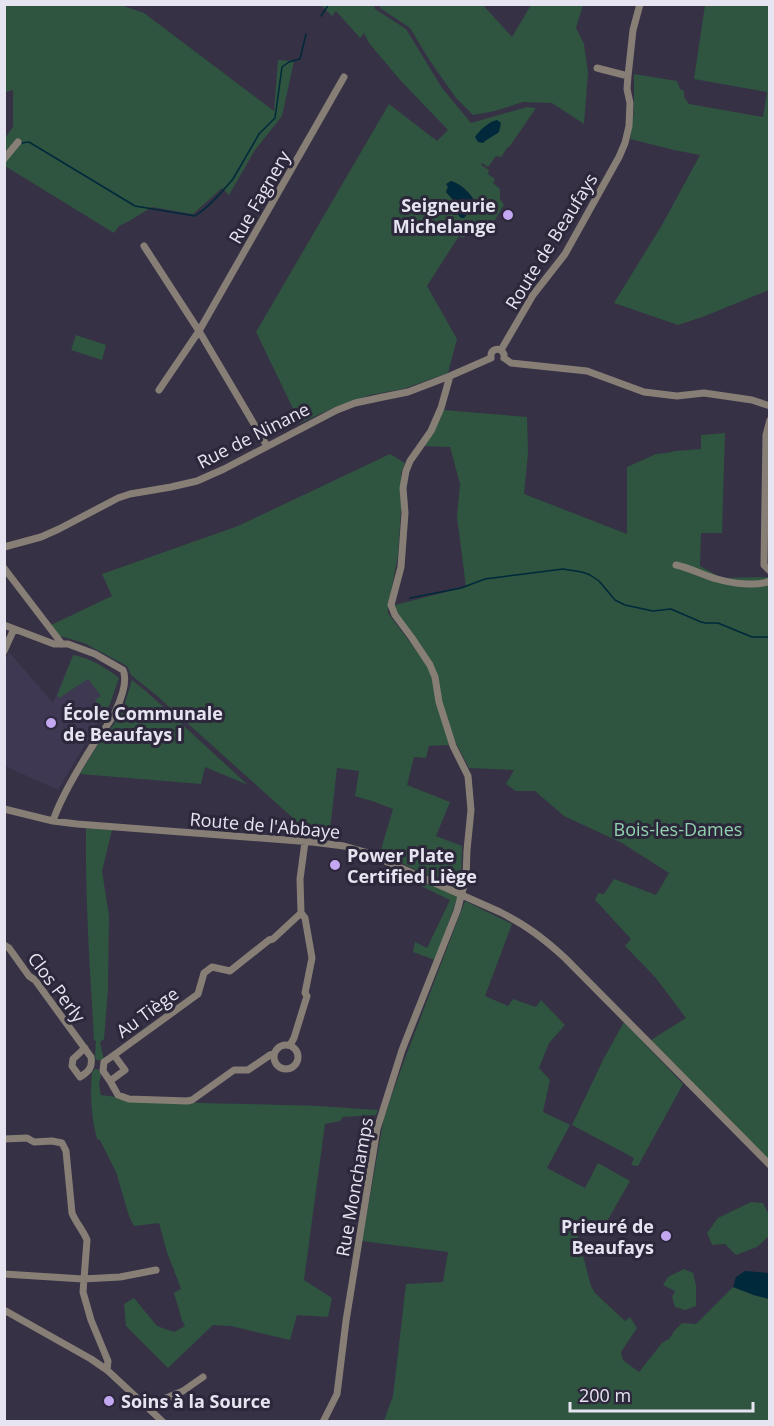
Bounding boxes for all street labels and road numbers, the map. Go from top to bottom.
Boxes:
street label: Rue Fagnery [223,145,296,248]
street label: Route de Beaufays [499,168,603,314]
street label: Rue de Ninane [193,396,313,474]
street label: Route de l'Abbaye [189,806,341,844]
street label: Clos Perly [23,947,92,1028]
street label: Au Tiège [111,981,183,1043]
street label: Rue Monchamps [330,1116,378,1258]

